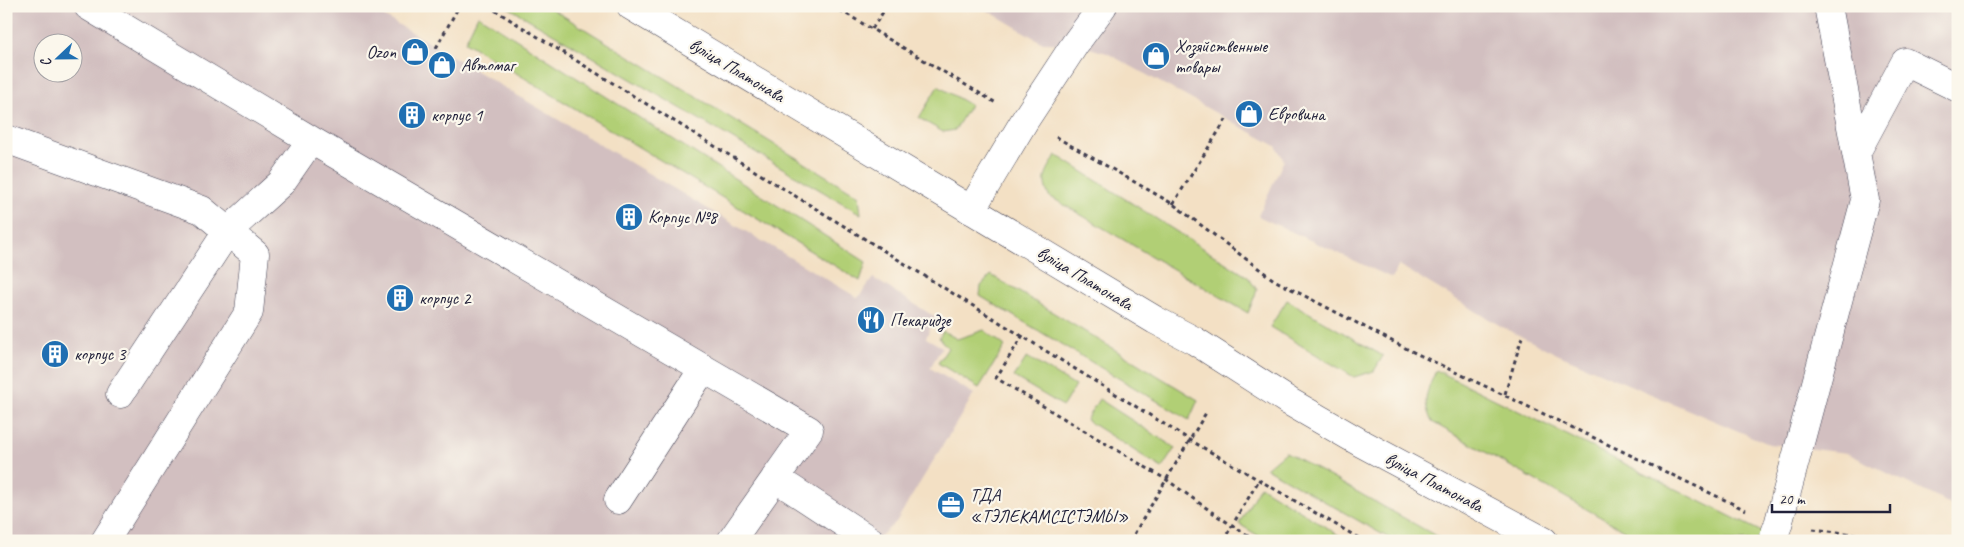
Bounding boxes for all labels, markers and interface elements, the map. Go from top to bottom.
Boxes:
north arrow [32,32,82,82]
street label: вуліца Платонава [685,33,790,108]
place label: Хозяйственные товары [1175,35,1268,78]
shop icon: Ozon [400,37,430,67]
place label: Ozon [366,41,397,63]
shop icon: Хозяйственные товары [1141,41,1171,71]
shop icon: Автомаг [427,50,457,80]
text: С [36,54,56,69]
place label: Автомаг [461,54,517,76]
shop icon: Евровина [1234,99,1264,129]
building icon: корпус 1 [397,100,427,130]
place label: Евровина [1268,103,1326,125]
place label: корпус 1 [431,104,483,126]
building icon: Корпус №8 [614,202,644,232]
place label: Корпус №8 [648,206,719,228]
street label: вуліца Платонава [1033,241,1138,316]
building icon: корпус 2 [385,283,415,313]
place label: корпус 2 [419,287,472,309]
restaurant icon: Пекаридзе [856,305,886,335]
place label: Пекаридзе [890,309,952,332]
building icon: корпус 3 [40,339,70,369]
place label: корпус 3 [74,343,127,365]
street label: вуліца Платонава [1381,447,1488,518]
scale bar [1772,482,1889,514]
place label: ТДА «ТЭЛЕКАМСІСТЭМЫ» [970,484,1129,527]
office icon: ТДА «ТЭЛЕКАМСІСТЭМЫ» [936,490,966,520]
text: 20 m [1779,490,1806,509]

